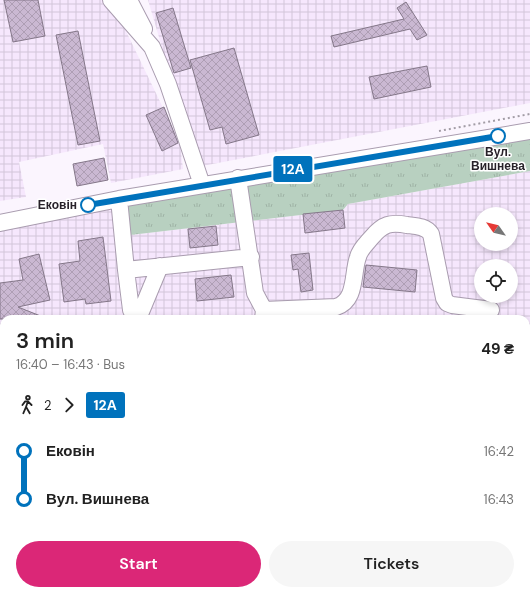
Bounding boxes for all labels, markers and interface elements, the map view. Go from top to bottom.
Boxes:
marker: Вул. Вишнева [490,128,506,144]
place label: Вул. Вишнева [471,144,525,174]
line badge: 12А [270,156,316,182]
text: 12А [281,160,305,178]
place label: Ековін [38,197,77,213]
marker: Ековін [80,197,96,213]
north arrow [474,207,518,251]
map controls [474,207,518,303]
button: locate [474,259,518,303]
text: 3 min [16,326,74,355]
text: 49 ₴ [481,339,514,359]
text: 16:40 – 16:43 · Bus [16,356,125,373]
icon: walk [16,394,38,416]
icon: forward [58,394,80,416]
text: 12А [94,396,117,414]
text: 2 [44,397,52,414]
text: Ековін [46,441,95,461]
text: 16:42 [484,443,514,460]
text: Вул. Вишнева [46,489,149,509]
text: 16:43 [484,491,514,508]
button: Start [16,541,261,587]
button: Tickets [269,541,514,587]

